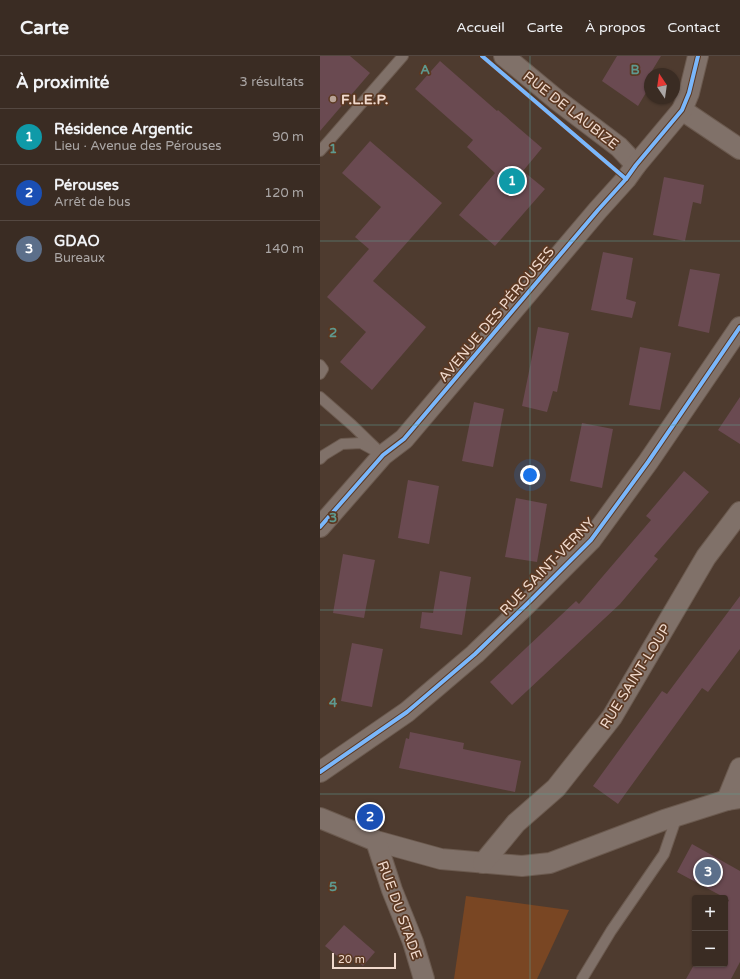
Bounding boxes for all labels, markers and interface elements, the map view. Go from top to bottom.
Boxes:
text: Carte [20,17,69,39]
text: Accueil [456,19,505,36]
text: Carte [527,19,563,36]
text: À propos [585,19,646,36]
text: Contact [668,19,720,36]
text: A [420,62,430,78]
text: B [630,62,640,78]
street label: RUE DE LAUBIZE [520,68,622,153]
north arrow [644,68,680,104]
text: À proximité [16,72,109,93]
text: 3 résultats [240,74,304,90]
place label: F.L.E.P. [341,91,388,108]
marker: F.L.E.P. [328,94,338,104]
text: Résidence Argentic [54,120,193,138]
text: 1 [25,129,33,145]
text: 90 m [272,129,304,145]
text: Lieu · Avenue des Pérouses [54,138,222,154]
text: 1 [329,141,337,157]
pin: 1 [499,166,525,196]
text: Pérouses [54,176,119,194]
text: 2 [25,185,33,201]
text: 120 m [264,185,304,201]
text: Arrêt de bus [54,194,130,210]
text: GDAO [54,232,100,250]
text: 3 [25,241,33,257]
text: 140 m [264,241,304,257]
street label: AVENUE DES PÉROUSES [435,243,558,385]
text: Bureaux [54,250,105,266]
text: 2 [329,325,337,341]
your location [520,465,540,485]
text: 3 [329,510,337,526]
street label: RUE SAINT-VERNY [496,514,598,619]
street label: RUE SAINT-LOUP [596,621,674,732]
text: 4 [329,695,338,711]
pin: 2 [357,802,383,832]
pin: 3 [695,857,721,887]
street label: RUE DU STADE [374,859,425,962]
text: 5 [329,879,337,895]
map controls [692,895,728,967]
button: + [692,895,728,931]
button: − [692,931,728,967]
scale bar [332,951,396,970]
text: 20 m [338,953,365,966]

